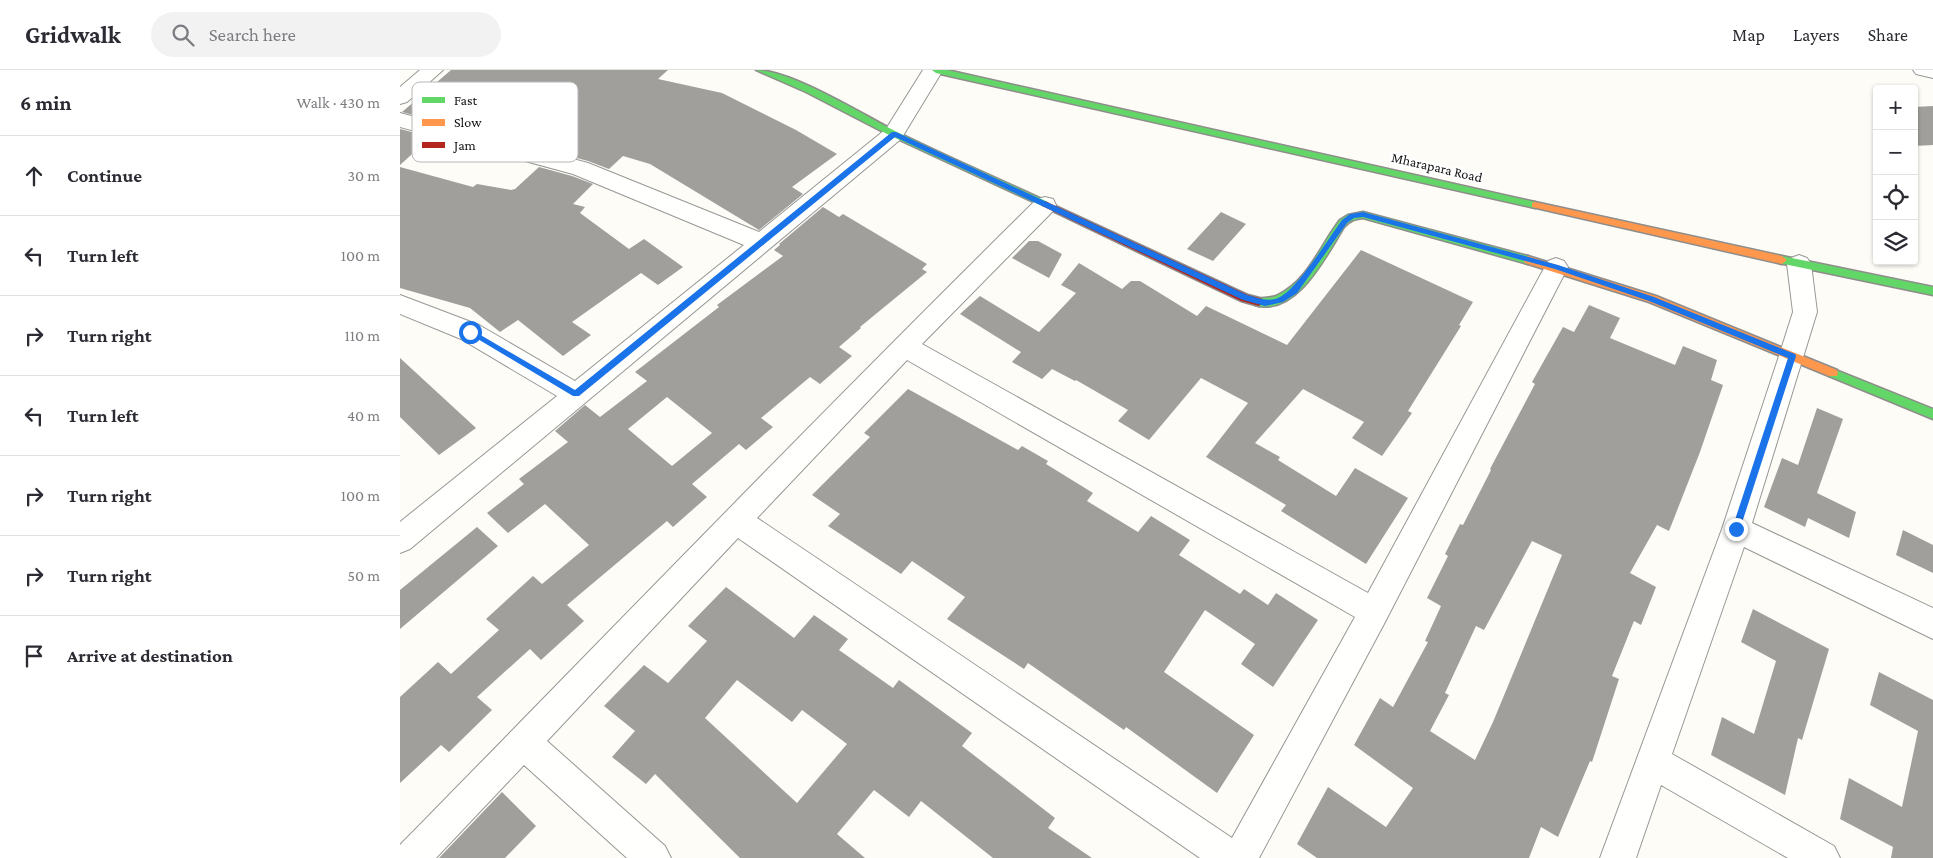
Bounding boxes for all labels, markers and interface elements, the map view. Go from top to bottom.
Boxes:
search box [151,12,501,57]
text: Gridwalk [25,21,121,48]
icon: search [169,21,197,49]
text: Search here [209,24,296,45]
text: Map [1732,25,1765,45]
text: Layers [1793,25,1840,45]
text: Share [1868,25,1908,45]
legend [412,82,578,162]
map controls [1873,85,1918,265]
button: + [1873,85,1918,130]
text: 6 min [20,91,71,115]
text: Fast [454,92,478,108]
text: Walk · 430 m [296,94,380,111]
text: Slow [454,114,482,130]
button: − [1873,130,1918,175]
text: Jam [452,137,476,153]
street label: Mharapara Road [1390,149,1485,185]
icon: ahead [20,162,48,190]
text: Continue [67,165,142,186]
text: 30 m [348,167,380,184]
button: locate [1873,175,1918,220]
button: layers [1873,220,1918,265]
icon: left [20,242,48,270]
text: Turn left [67,245,139,266]
text: 100 m [341,247,380,264]
route start [459,321,482,344]
icon: right [20,322,48,350]
text: Turn right [67,325,152,346]
text: 110 m [344,327,380,344]
icon: left [20,402,48,430]
text: Turn left [67,405,139,426]
text: 40 m [347,407,380,424]
icon: right [20,482,48,510]
text: Turn right [67,485,152,506]
text: 100 m [341,487,380,504]
route end [1725,518,1748,541]
icon: right [20,562,48,590]
text: Turn right [67,565,152,586]
text: 50 m [348,567,380,584]
icon: arrive [20,642,48,670]
text: Arrive at destination [67,645,233,666]

